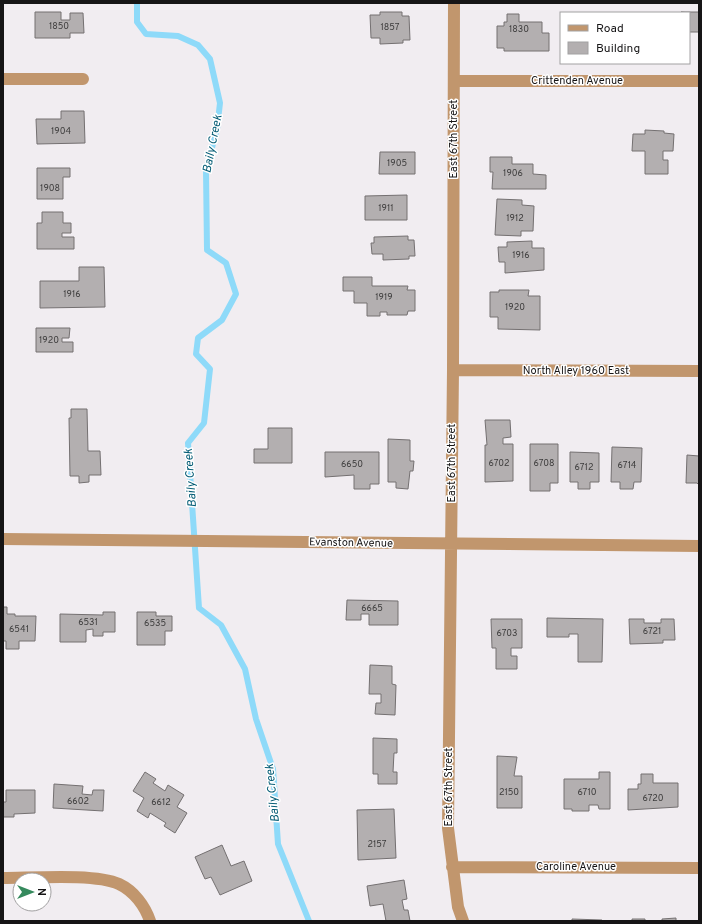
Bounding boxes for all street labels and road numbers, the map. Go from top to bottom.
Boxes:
street label: Crittenden Avenue [531,74,623,88]
street label: East 67th Street [447,100,461,178]
street label: North Alley 1960 East [523,364,629,378]
street label: East 67th Street [445,424,459,502]
street label: Evanston Avenue [309,535,393,551]
street label: East 67th Street [442,748,456,826]
street label: Caroline Avenue [536,860,616,874]

